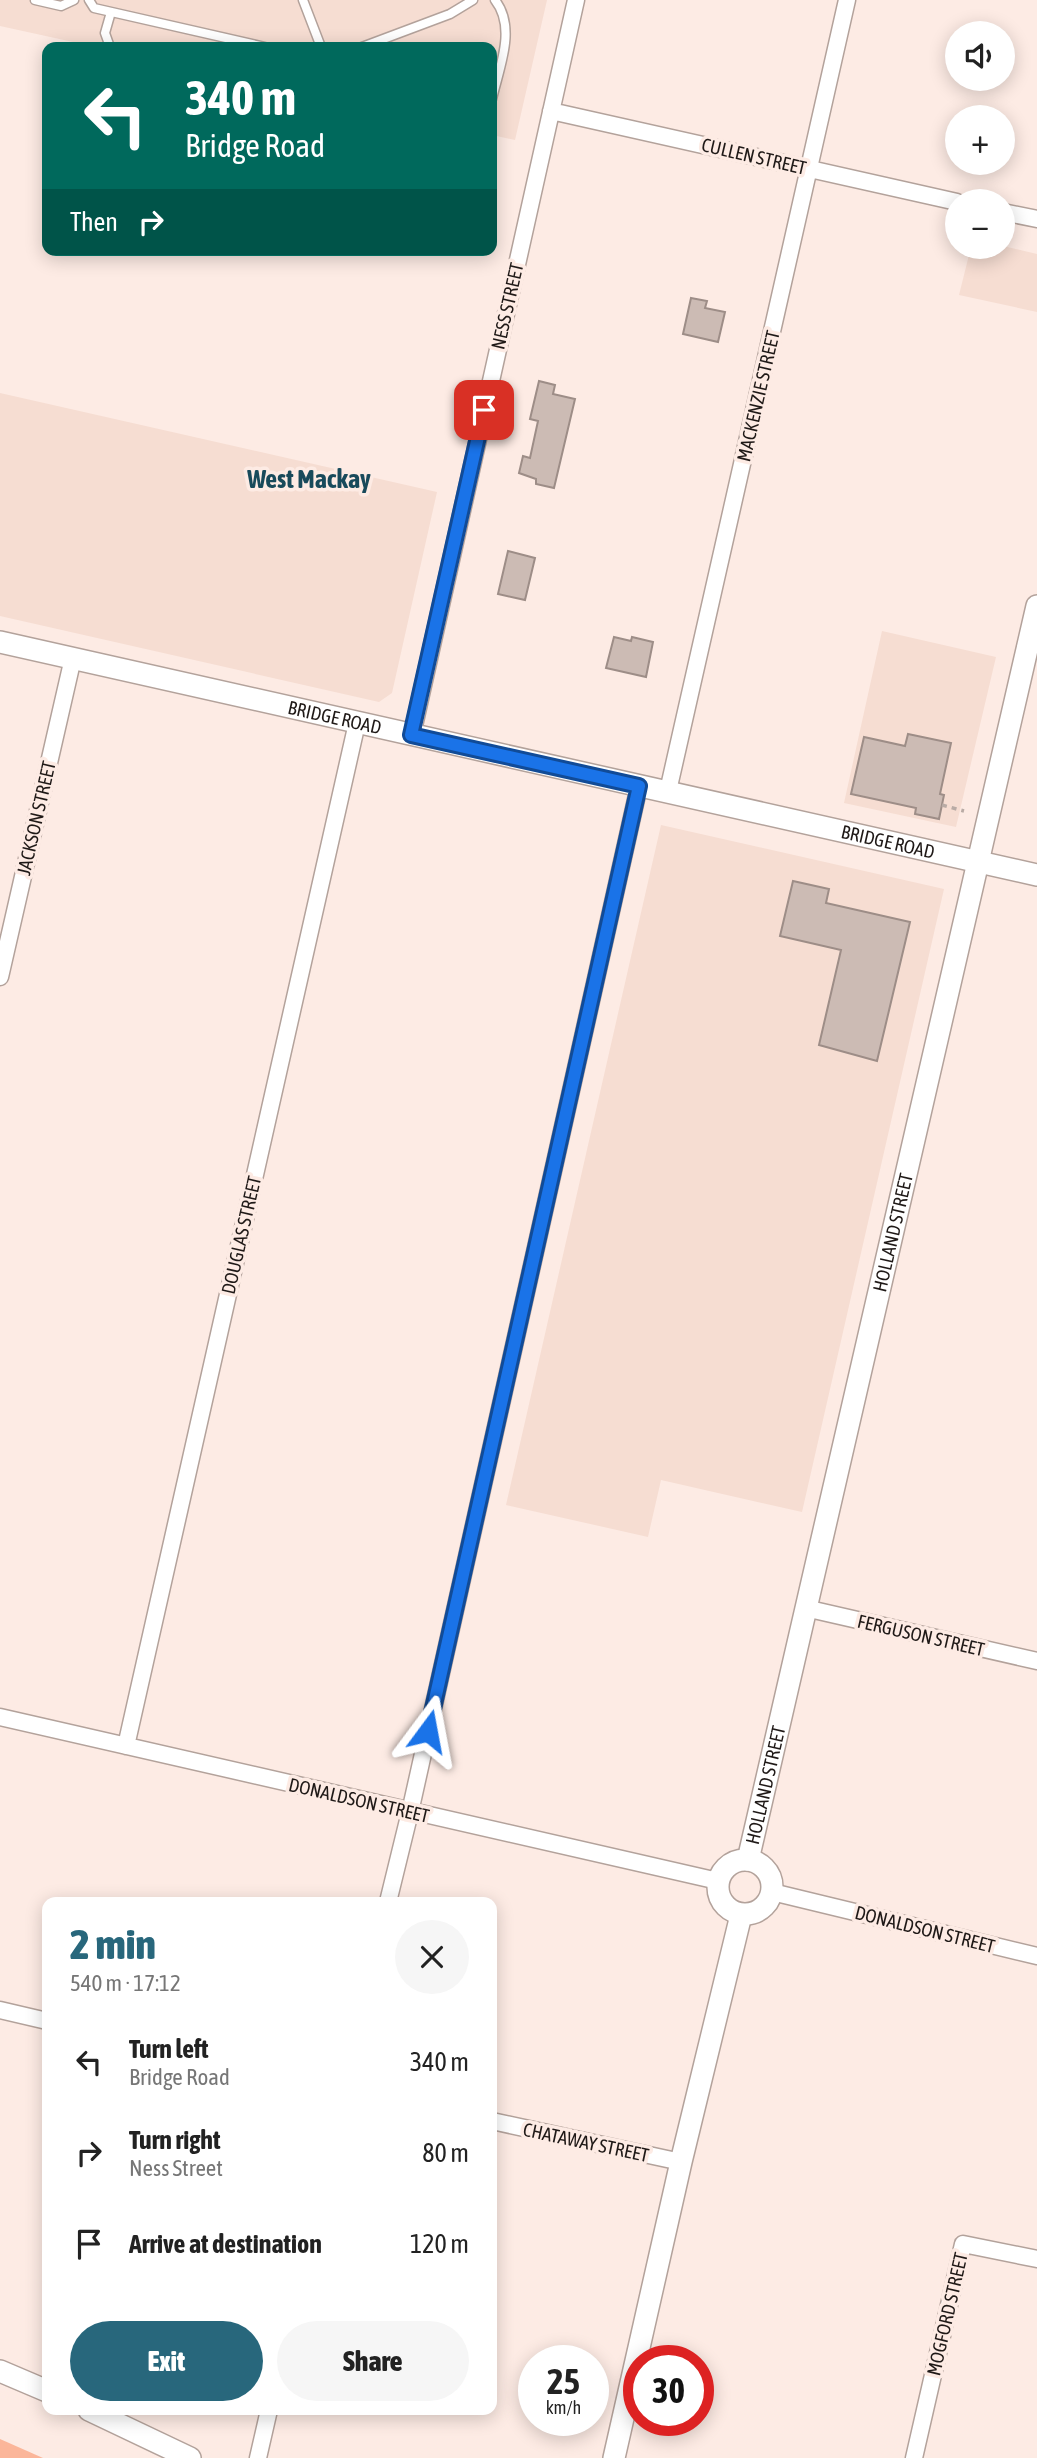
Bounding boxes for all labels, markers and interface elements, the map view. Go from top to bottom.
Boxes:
map controls [945,21,1015,259]
button: sound [945,21,1015,91]
text: 340 m [185,69,296,125]
icon: left [70,70,161,161]
button: + [945,105,1015,175]
text: Bridge Road [185,127,325,164]
street label: CULLEN STREET [700,133,809,179]
button: − [945,189,1015,259]
icon: right [132,203,170,241]
text: Then [70,207,118,237]
street label: NESS STREET [486,260,528,351]
street label: MACKENZIE STREET [732,328,784,464]
pin [454,380,514,440]
icon: arrive [465,391,503,429]
district label: West Mackay [246,464,371,494]
street label: BRIDGE ROAD [286,696,384,738]
street label: JACKSON STREET [12,758,60,877]
street label: BRIDGE ROAD [839,820,937,863]
street label: HOLLAND STREET [868,1170,917,1294]
street label: DOUGLAS STREET [217,1173,265,1296]
street label: FERGUSON STREET [855,1610,987,1660]
position arrow [391,1694,465,1768]
street label: HOLLAND STREET [741,1723,790,1846]
street label: DONALDSON STREET [287,1773,432,1827]
street label: DONALDSON STREET [853,1901,998,1957]
text: 2 min [70,1920,156,1968]
button: close [395,1920,469,1994]
text: 540 m · 17:12 [70,1970,181,1996]
text: Turn left [129,2034,209,2064]
icon: left [70,2043,108,2081]
text: 340 m [410,2047,469,2077]
text: Bridge Road [129,2064,230,2090]
street label: CHATAWAY STREET [521,2118,651,2166]
text: Turn right [129,2125,220,2155]
icon: right [70,2134,108,2172]
text: 80 m [422,2138,469,2168]
text: Ness Street [129,2155,223,2181]
icon: arrive [70,2225,108,2263]
text: Arrive at destination [129,2229,322,2259]
text: 120 m [410,2229,469,2259]
street label: MOGFORD STREET [922,2250,972,2378]
button: Exit [70,2321,263,2401]
button: Share [277,2321,469,2401]
speed limit sign: 30 [623,2345,714,2436]
text: 25 [547,2361,580,2401]
text: km/h [546,2397,581,2418]

